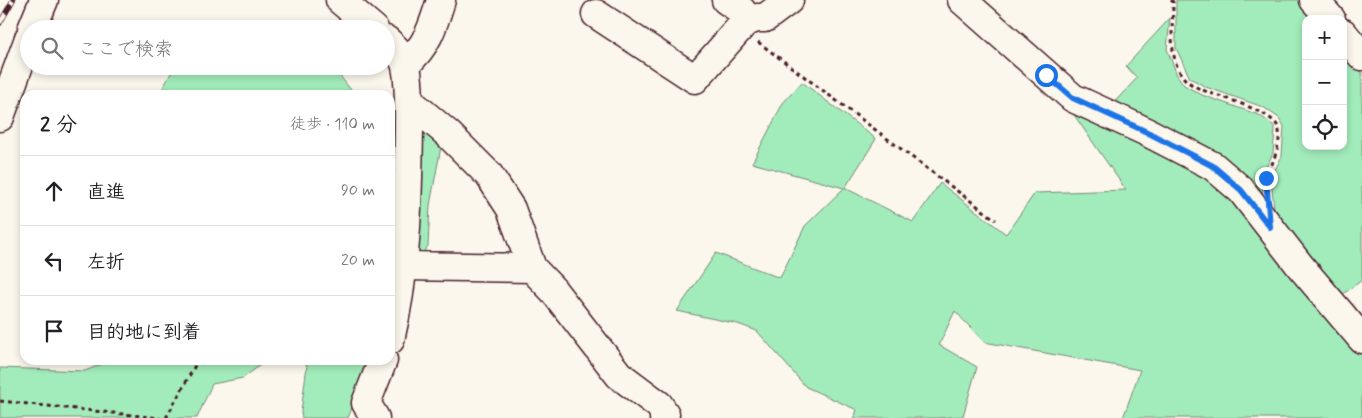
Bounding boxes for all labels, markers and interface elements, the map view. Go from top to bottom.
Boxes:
map controls [1302,15,1347,150]
button: + [1302,15,1347,60]
search box [20,20,395,75]
icon: search [38,34,66,62]
text: ここで検索 [78,37,173,62]
button: − [1302,60,1347,105]
route start [1035,64,1058,87]
button: locate [1302,105,1347,150]
text: 2 分 [40,111,77,139]
text: 徒歩 · 110 m [290,114,375,135]
route end [1255,167,1278,190]
icon: ahead [40,177,68,205]
text: 直進 [87,180,125,205]
text: 90 m [341,180,375,201]
icon: left [40,247,68,275]
text: 左折 [87,250,125,275]
text: 20 m [341,250,375,271]
icon: arrive [40,317,68,345]
text: 目的地に到着 [87,320,201,345]

